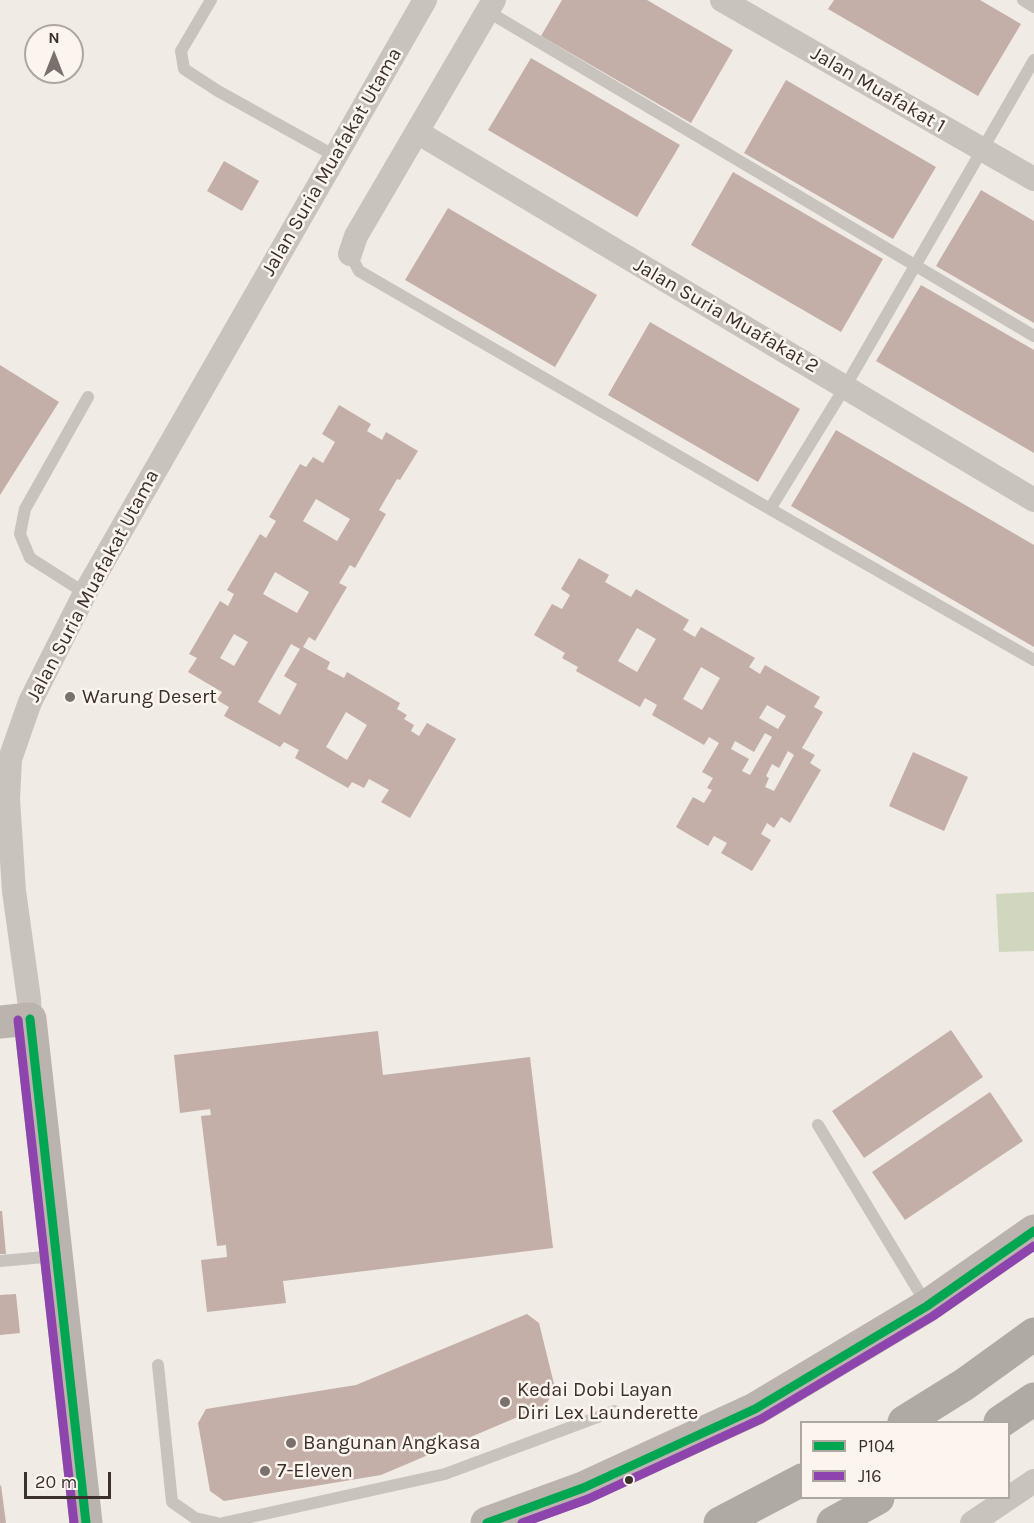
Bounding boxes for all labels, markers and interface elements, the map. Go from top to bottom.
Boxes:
north arrow [24,24,84,84]
text: N [48,28,60,47]
street label: Jalan Muafakat 1 [806,42,950,138]
street label: Jalan Suria Muafakat Utama [257,44,407,280]
street label: Jalan Suria Muafakat 2 [629,253,823,379]
street label: Jalan Suria Muafakat Utama [22,466,164,706]
place label: Warung Desert [82,685,217,709]
marker: Warung Desert [63,690,77,704]
place label: Kedai Dobi Layan Diri Lex Launderette [517,1378,698,1425]
marker: Kedai Dobi Layan Diri Lex Launderette [498,1395,512,1409]
legend [800,1421,1010,1499]
place label: Bangunan Angkasa [303,1431,480,1455]
text: P104 [858,1435,895,1457]
marker: Bangunan Angkasa [284,1436,298,1450]
place label: 7-Eleven [277,1459,353,1483]
scale bar [27,1460,114,1498]
marker: 7-Eleven [258,1464,272,1478]
text: J16 [858,1465,882,1487]
text: 20 m [35,1471,77,1493]
unlabelled marker [623,1474,635,1486]

